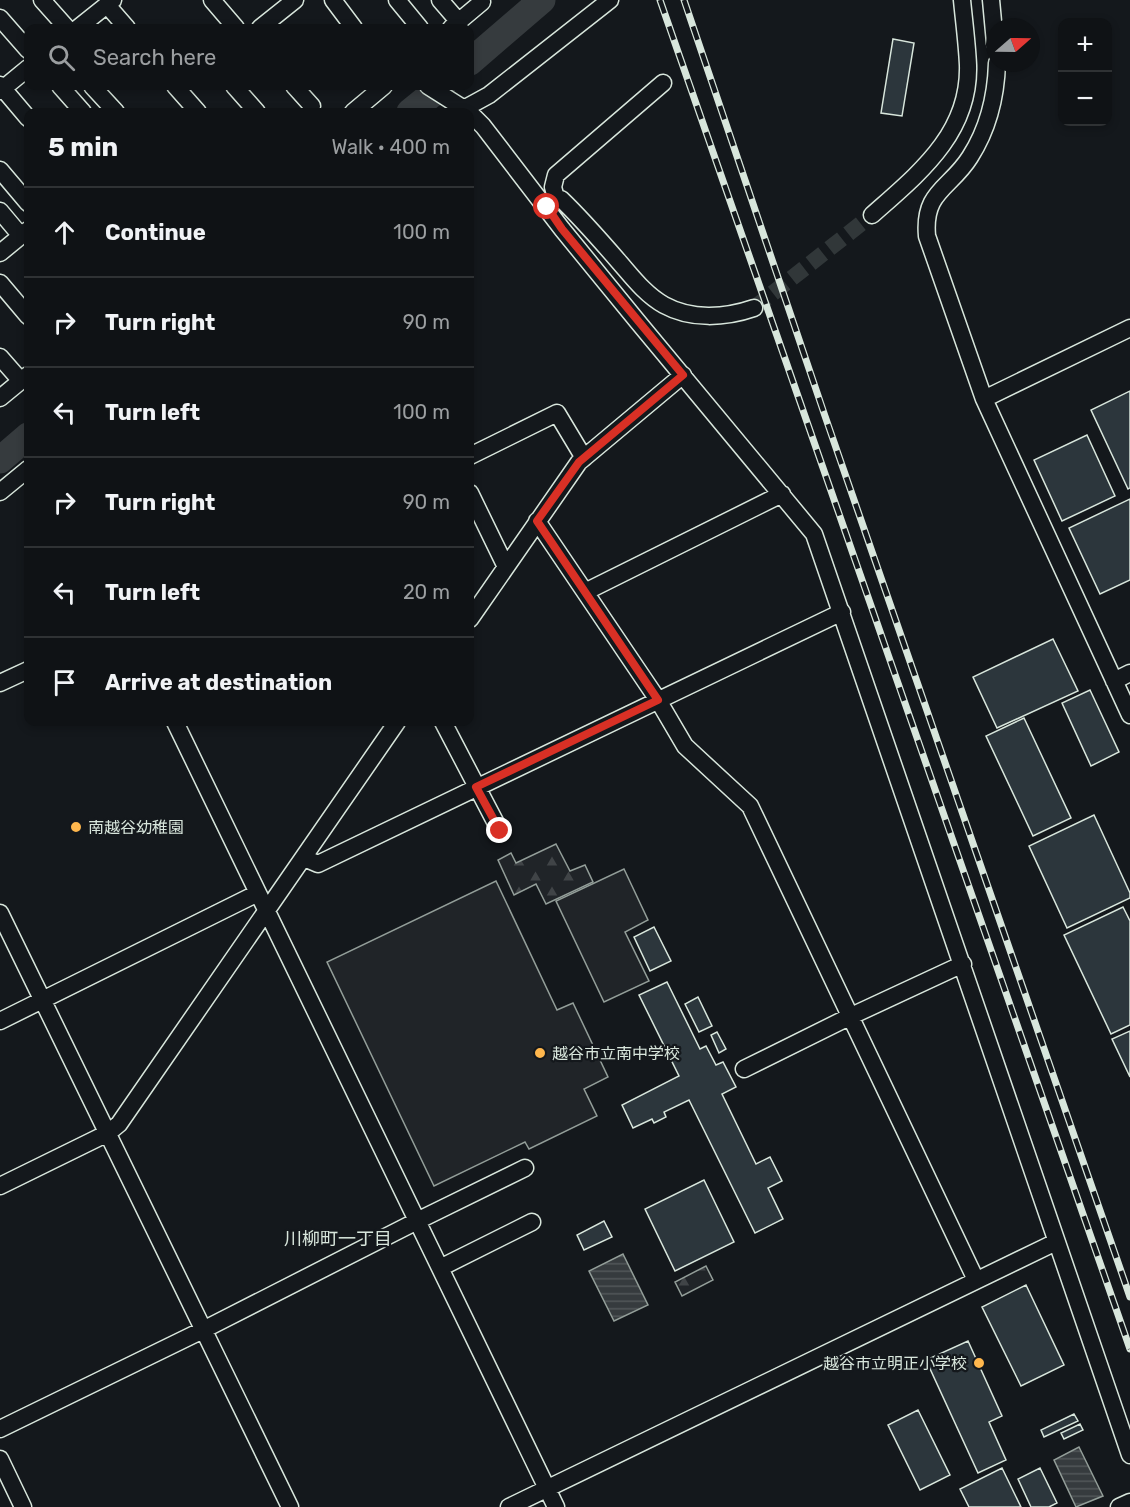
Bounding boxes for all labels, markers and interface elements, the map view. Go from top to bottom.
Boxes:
north arrow [986,18,1040,72]
map controls [1058,18,1112,126]
button: + [1058,18,1112,72]
search box [24,24,474,90]
icon: search [45,41,78,74]
text: Search here [93,44,216,71]
button: − [1058,72,1112,126]
text: 5 min [48,132,118,163]
text: Walk · 400 m [331,135,450,159]
route start [533,193,559,219]
icon: ahead [48,216,81,249]
text: Continue [105,219,206,246]
text: 100 m [393,220,450,244]
icon: right [48,306,81,339]
text: Turn right [105,309,215,336]
text: 90 m [403,310,450,334]
icon: left [48,396,81,429]
text: Turn left [105,399,200,426]
text: 100 m [393,400,450,424]
icon: right [48,486,81,519]
text: Turn right [105,489,215,516]
text: 90 m [403,490,450,514]
icon: left [48,576,81,609]
text: Turn left [105,579,200,606]
text: 20 m [403,580,450,604]
icon: arrive [48,666,81,699]
text: Arrive at destination [105,669,332,696]
route end [486,817,512,843]
place label: 南越谷幼稚園 [88,818,184,837]
marker: 南越谷幼稚園 [69,820,83,834]
place label: 越谷市立南中学校 [552,1044,680,1063]
marker: 越谷市立南中学校 [533,1046,547,1060]
district label: 川柳町一丁目 [284,1228,392,1250]
place label: 越谷市立明正小学校 [823,1354,967,1373]
marker: 越谷市立明正小学校 [972,1356,986,1370]

